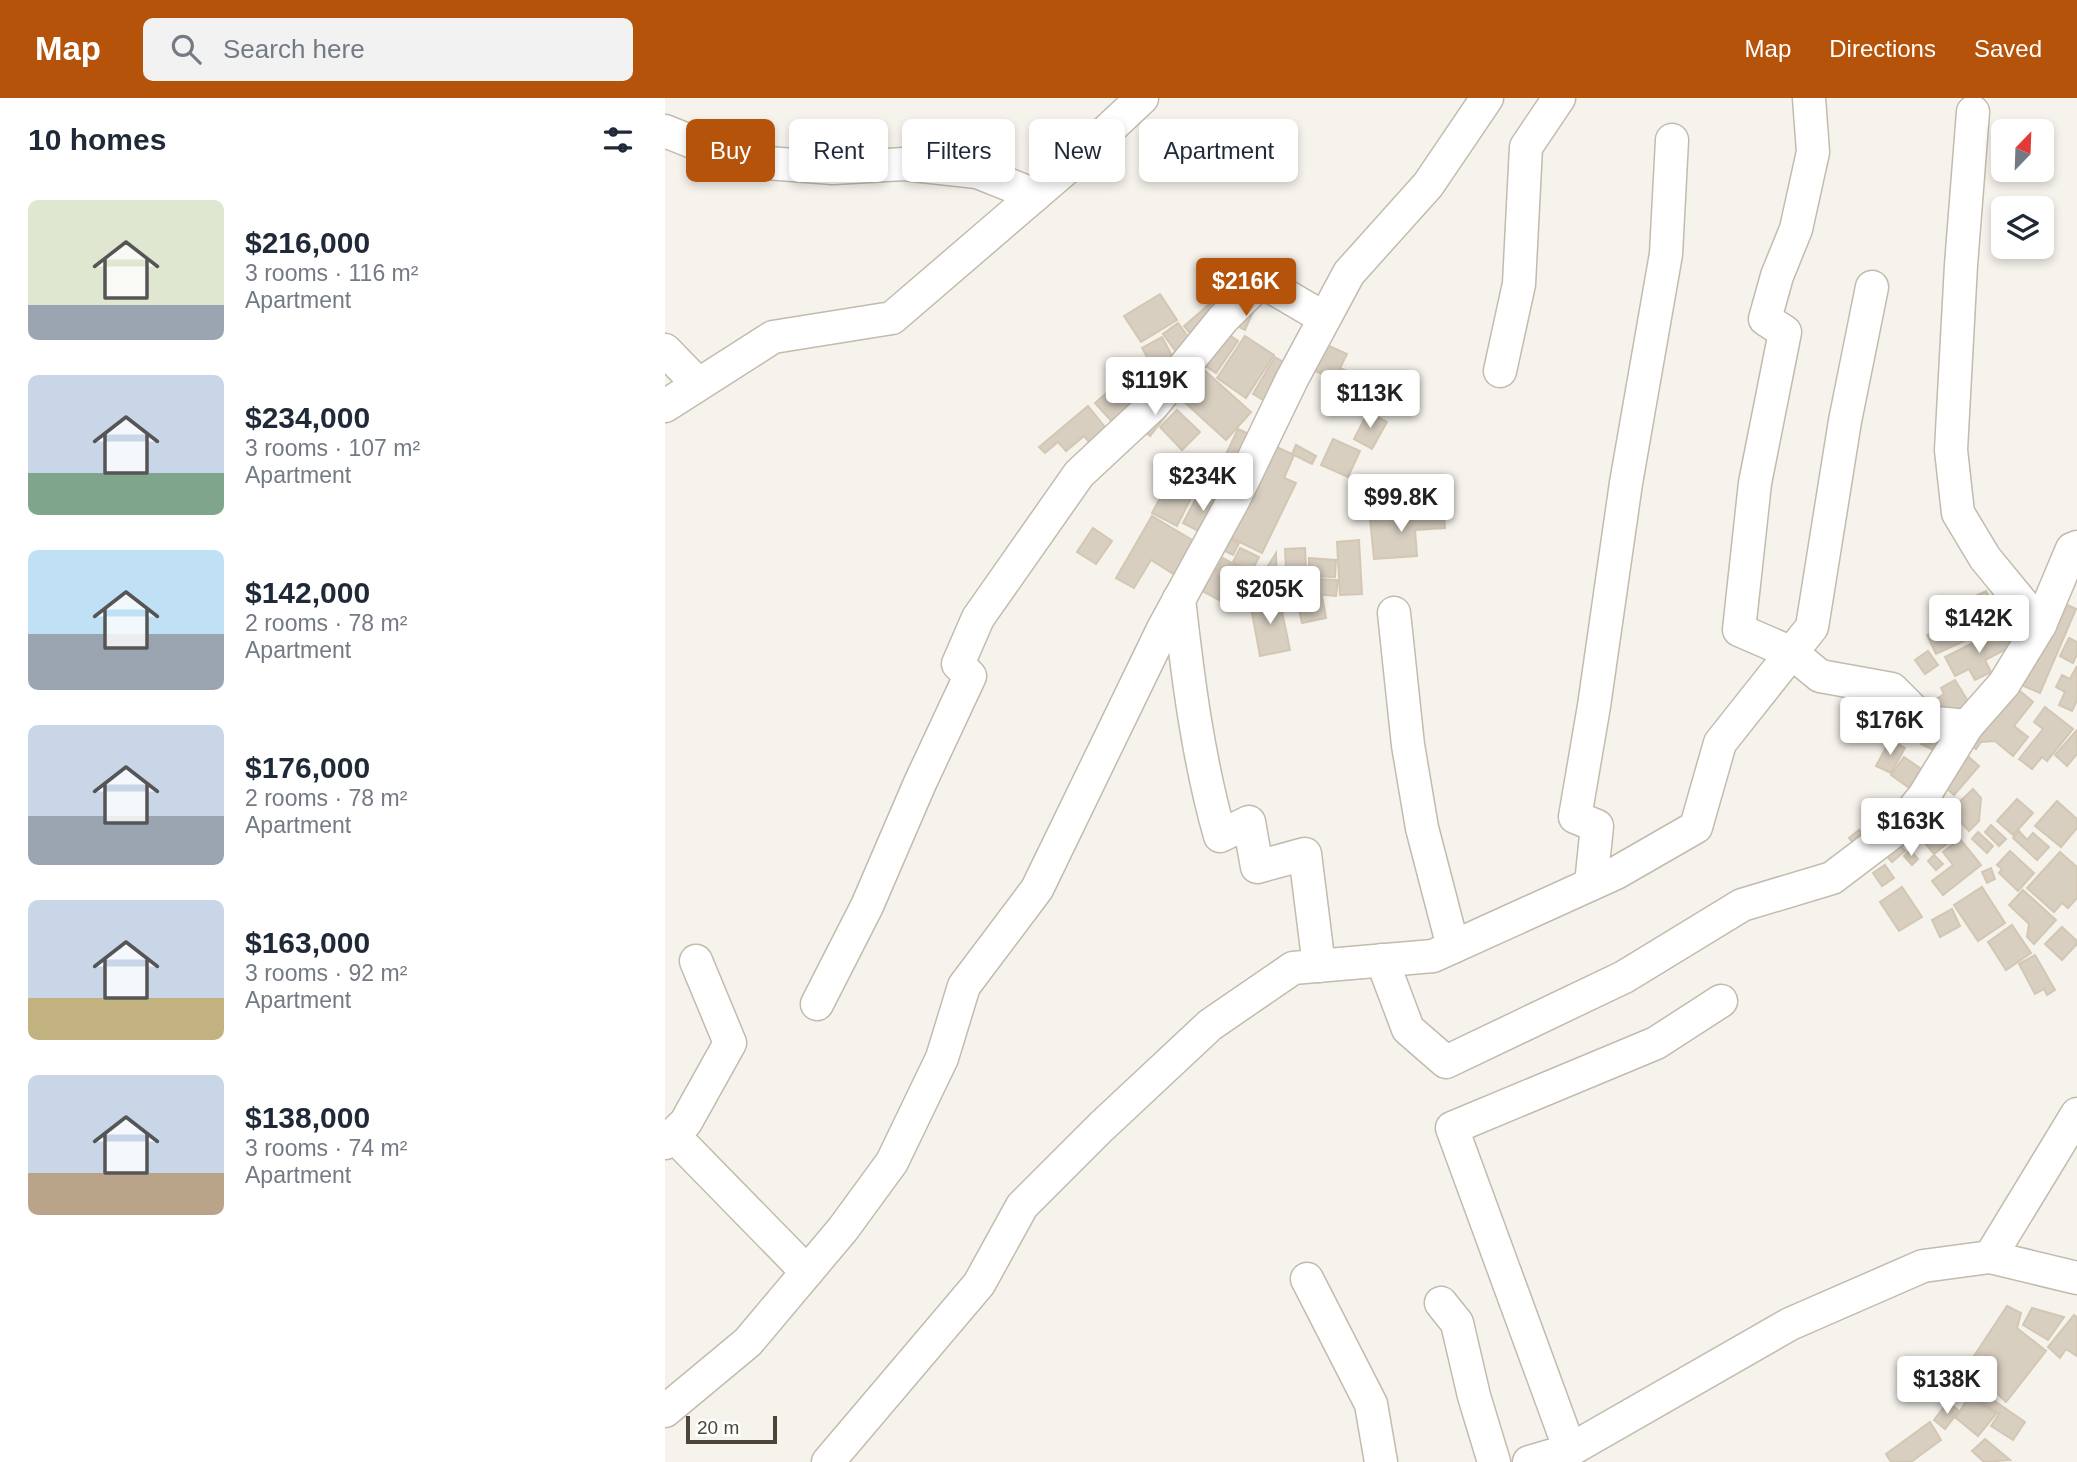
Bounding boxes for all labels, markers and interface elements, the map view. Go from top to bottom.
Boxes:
search box [143,18,633,81]
text: Map [35,30,101,67]
icon: search [167,30,205,68]
text: Search here [223,34,365,64]
text: Map [1745,35,1791,62]
text: Directions [1829,35,1936,62]
text: Saved [1974,35,2042,62]
chip: Buy [686,119,775,182]
chip: Rent [789,119,888,182]
chip: Filters [902,119,1015,182]
chip: New [1029,119,1125,182]
chip: Apartment [1139,119,1298,182]
north arrow [1991,119,2055,182]
map controls [1991,119,2054,259]
icon: filters [599,121,637,159]
text: 10 homes [28,123,166,156]
button: layers [1991,196,2054,259]
text: $216,000 [245,226,370,259]
icon: home [84,228,168,312]
pin: $216K [1197,258,1295,318]
text: 3 rooms · 116 m² [245,260,418,286]
text: $216K [1212,268,1280,294]
text: Apartment [245,287,351,313]
pin: $119K [1106,358,1204,417]
text: $119K [1122,367,1188,393]
pin: $113K [1321,370,1419,430]
text: $113K [1337,380,1403,406]
text: $234,000 [245,401,370,434]
icon: home [84,403,168,487]
text: 3 rooms · 107 m² [245,435,420,461]
pin: $234K [1154,454,1252,513]
text: Apartment [245,462,351,488]
text: $234K [1169,463,1237,489]
pin: $99.8K [1344,474,1458,534]
text: $99.8K [1364,484,1438,510]
pin: $205K [1221,566,1319,626]
text: $142,000 [245,576,370,609]
text: $205K [1236,576,1304,602]
icon: home [84,578,168,662]
pin: $142K [1930,596,2028,655]
text: $142K [1945,605,2013,631]
text: 2 rooms · 78 m² [245,610,407,636]
text: Apartment [245,637,351,663]
pin: $176K [1841,698,1939,757]
text: $176K [1856,707,1924,733]
text: $176,000 [245,751,370,784]
icon: home [84,753,168,837]
text: 2 rooms · 78 m² [245,785,407,811]
pin: $163K [1862,798,1960,858]
text: $163K [1877,808,1945,834]
text: Apartment [245,812,351,838]
text: $163,000 [245,926,370,959]
icon: home [84,928,168,1012]
text: 3 rooms · 92 m² [245,960,407,986]
text: Apartment [245,987,351,1013]
text: $138,000 [245,1101,370,1134]
icon: home [84,1103,168,1187]
text: 3 rooms · 74 m² [245,1135,407,1161]
text: Apartment [245,1162,351,1188]
pin: $138K [1898,1356,1996,1416]
text: $138K [1913,1366,1981,1392]
scale bar [686,1413,777,1445]
text: 20 m [697,1417,739,1438]

